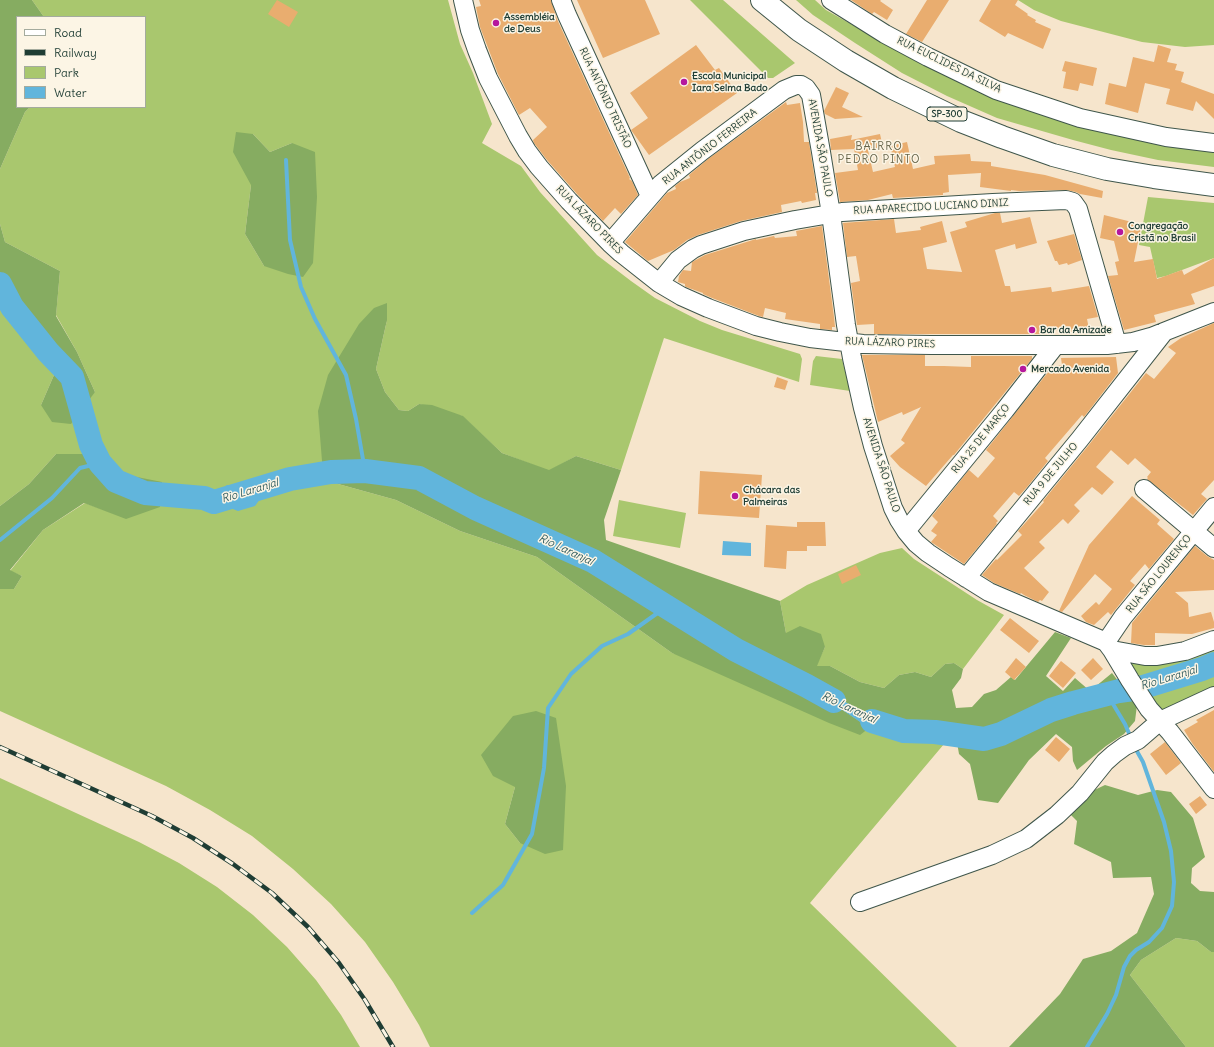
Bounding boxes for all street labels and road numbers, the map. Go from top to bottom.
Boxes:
street label: RUA EUCLIDES DA SILVA [895,34,1003,96]
street label: RUA ANTÔNIO TRISTÃO [576,46,634,150]
street label: AVENIDA SÃO PAULO [805,98,835,198]
street label: RUA ANTÔNIO FERREIRA [660,106,760,188]
road number: SP-300 [927,107,967,121]
street label: RUA LÁZARO PIRES [553,183,625,257]
street label: RUA APARECIDO LUCIANO DINIZ [853,197,1009,217]
street label: RUA LÁZARO PIRES [845,335,935,351]
street label: RUA 25 DE MARÇO [949,402,1013,476]
street label: AVENIDA SÃO PAULO [860,416,902,514]
street label: RUA 9 DE JULHO [1021,440,1081,508]
street label: RUA SÃO LOURENÇO [1124,533,1194,615]

